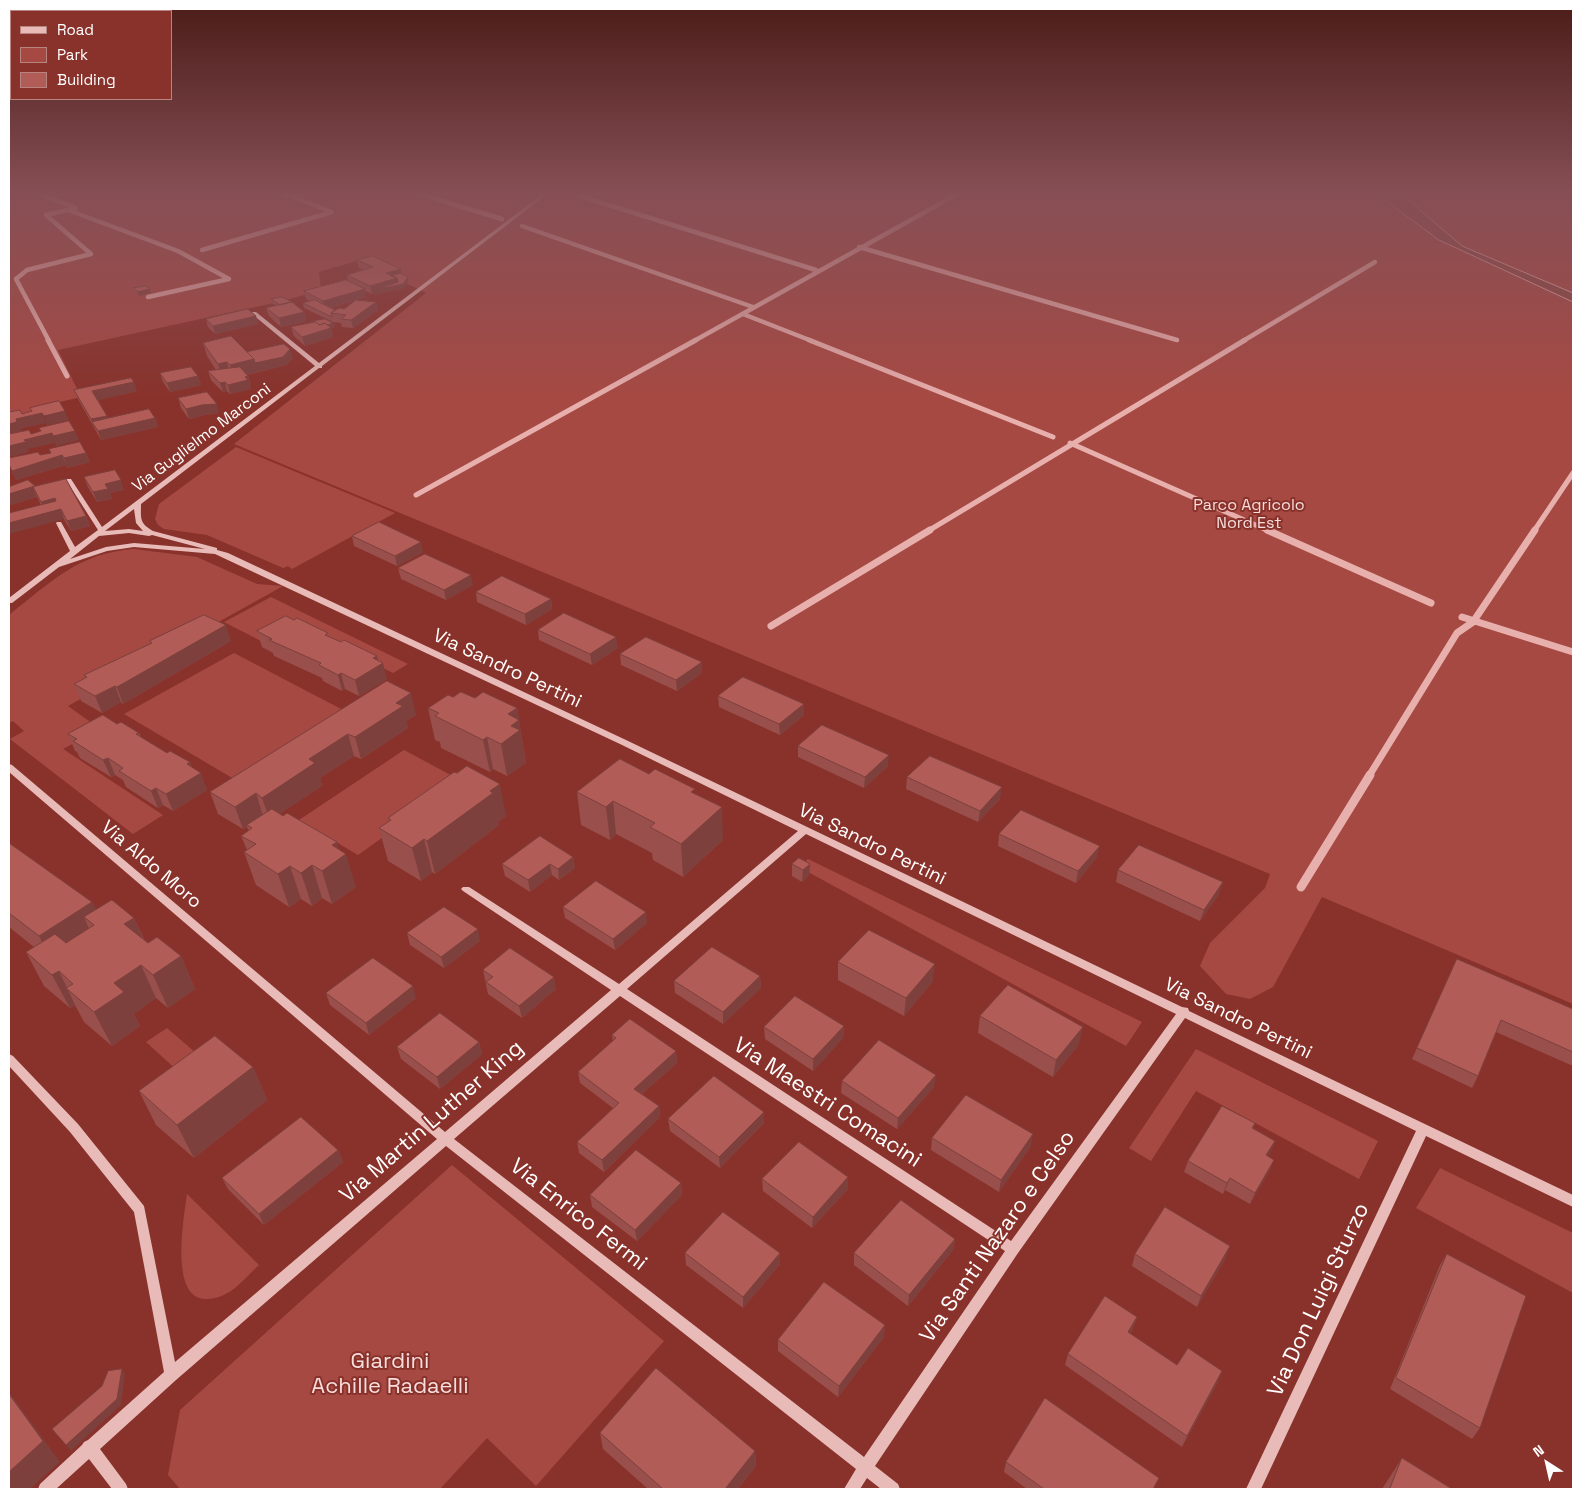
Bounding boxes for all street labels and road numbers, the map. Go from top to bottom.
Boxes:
street label: Via Guglielmo Marconi [129,380,275,496]
street label: Via Sandro Pertini [429,625,585,713]
street label: Via Sandro Pertini [794,799,950,891]
street label: Via Aldo Moro [96,816,206,914]
street label: Via Sandro Pertini [1160,973,1316,1065]
street label: Via Maestri Comacini [728,1032,926,1174]
street label: Via Martin Luther King [335,1035,529,1209]
street label: Via Santi Nazaro e Celso [915,1126,1081,1348]
street label: Via Enrico Fermi [504,1153,652,1277]
street label: Via Don Luigi Sturzo [1263,1199,1375,1401]

